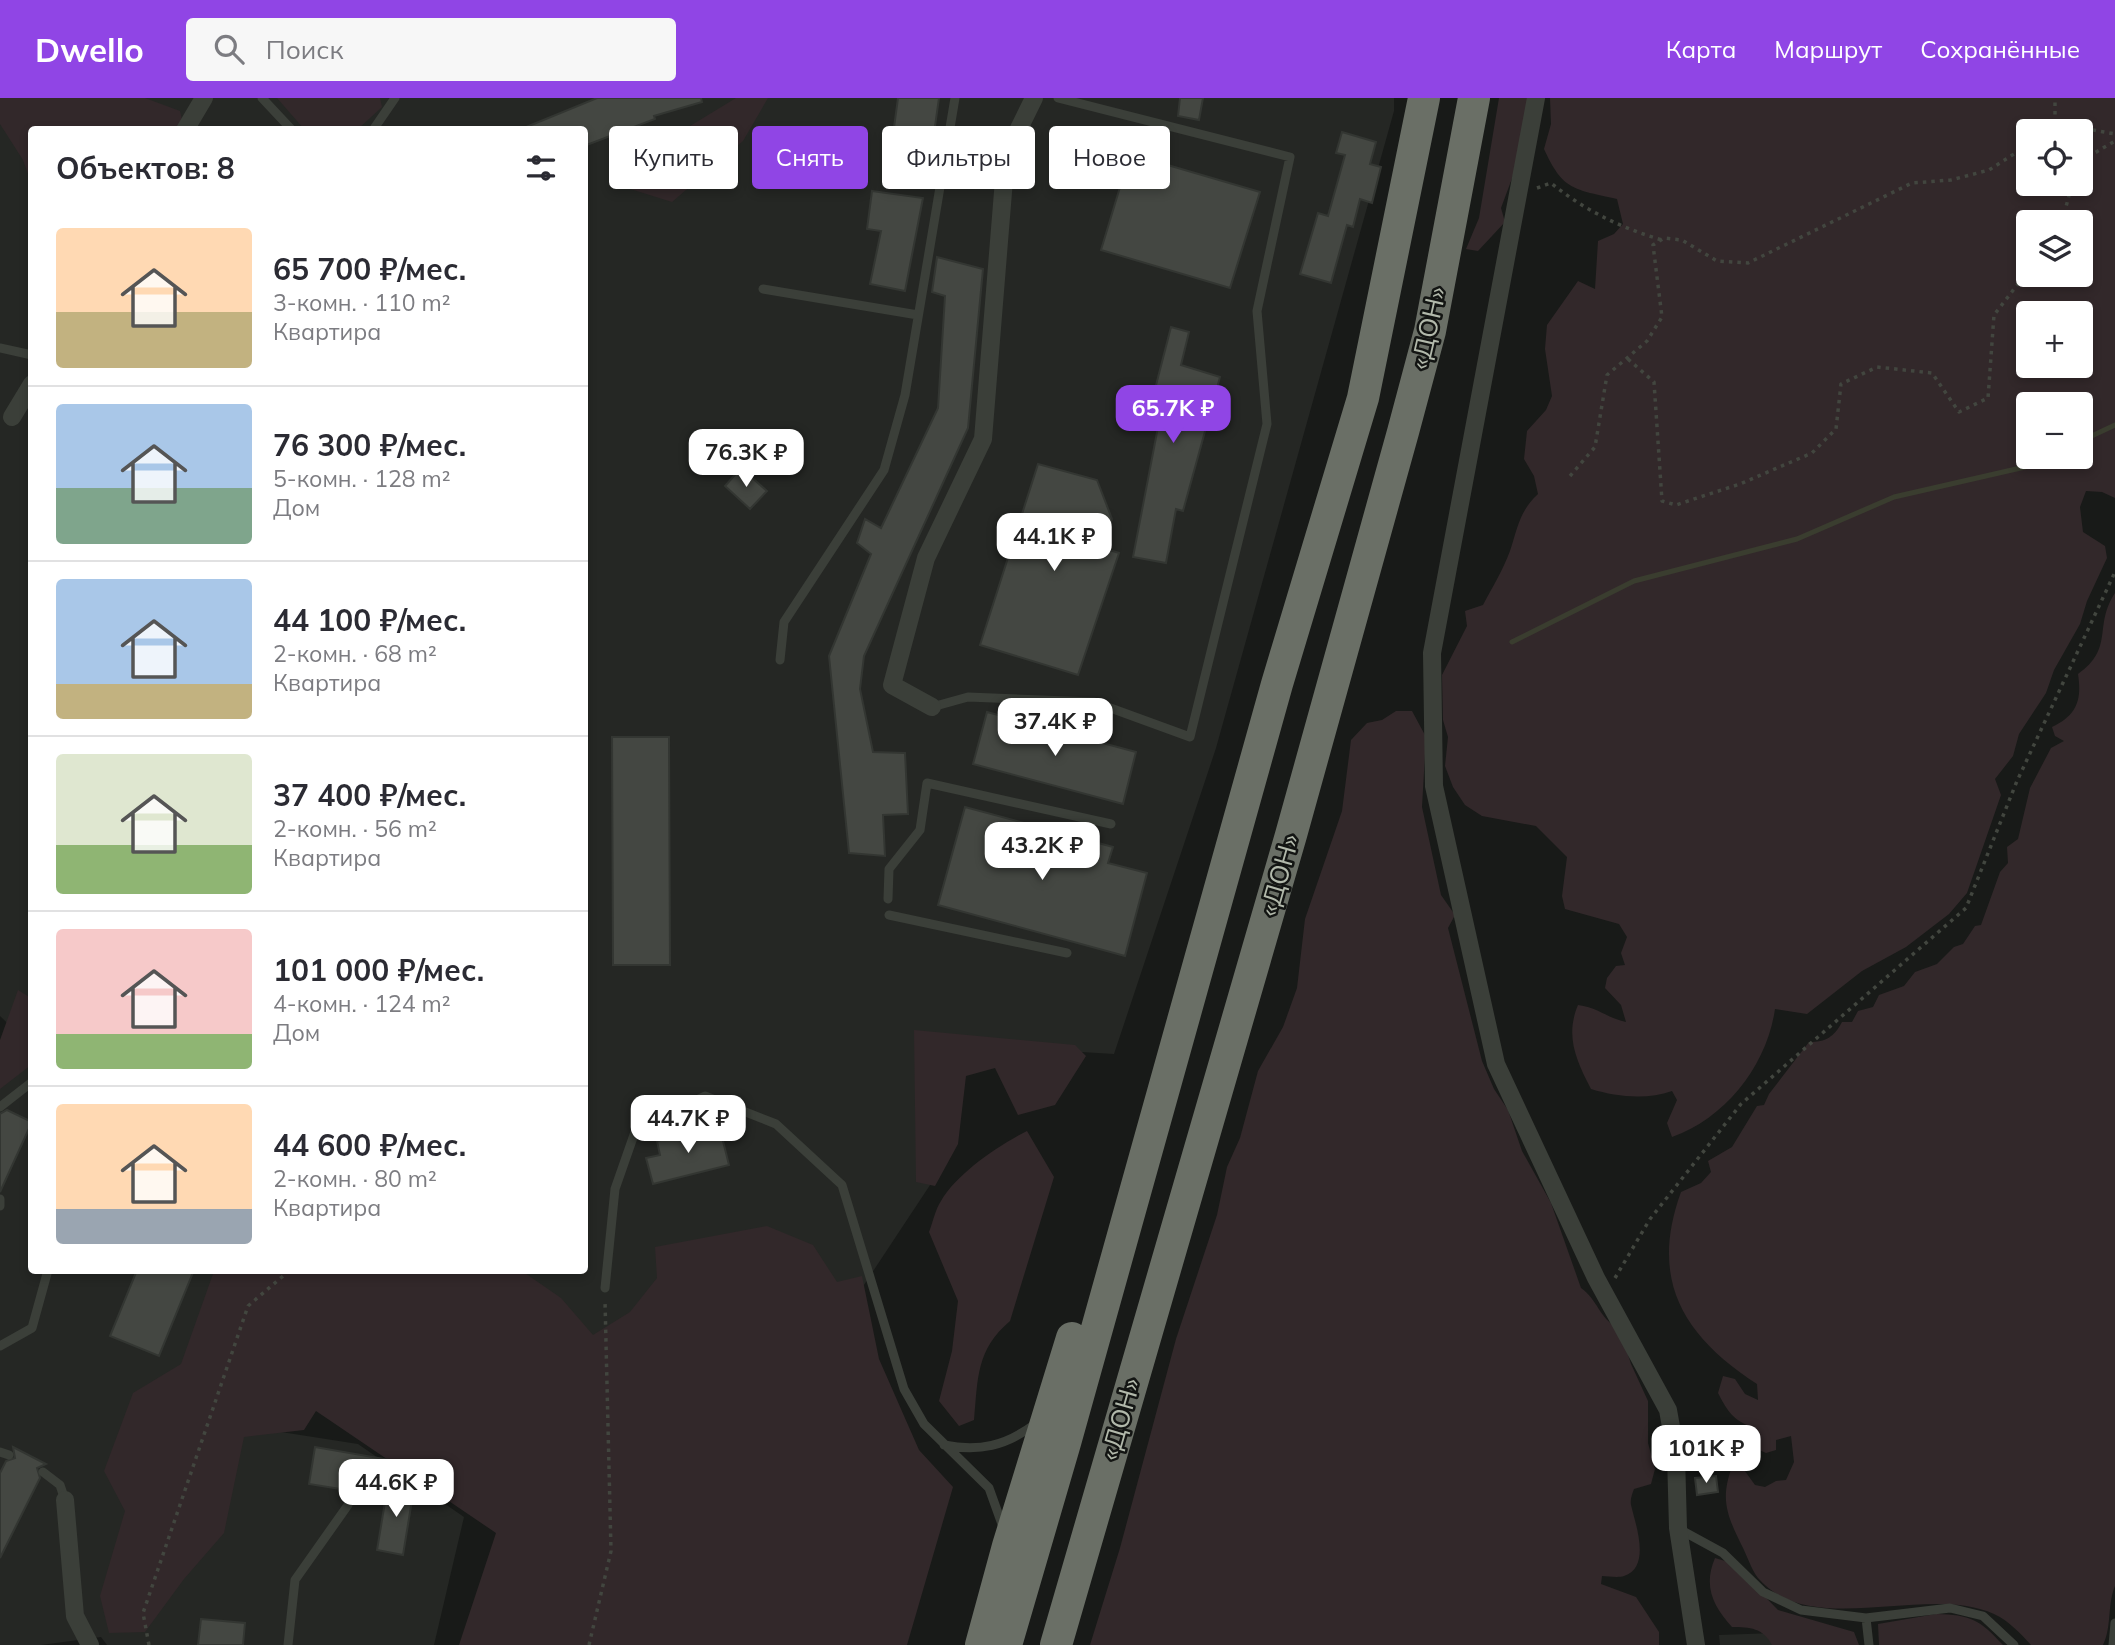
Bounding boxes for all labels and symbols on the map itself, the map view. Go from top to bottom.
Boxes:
street label: «ДОН» [1402,283,1454,373]
pin: 65.7K ₽ [1108,386,1238,445]
pin: 76.3K ₽ [681,430,811,489]
pin: 44.1K ₽ [989,514,1119,573]
pin: 37.4K ₽ [990,698,1120,758]
pin: 43.2K ₽ [977,822,1107,882]
street label: «ДОН» [1252,830,1306,920]
pin: 44.7K ₽ [623,1096,753,1155]
street label: «ДОН» [1093,1374,1147,1464]
pin: 101K ₽ [1649,1426,1763,1485]
pin: 44.6K ₽ [331,1460,461,1519]

